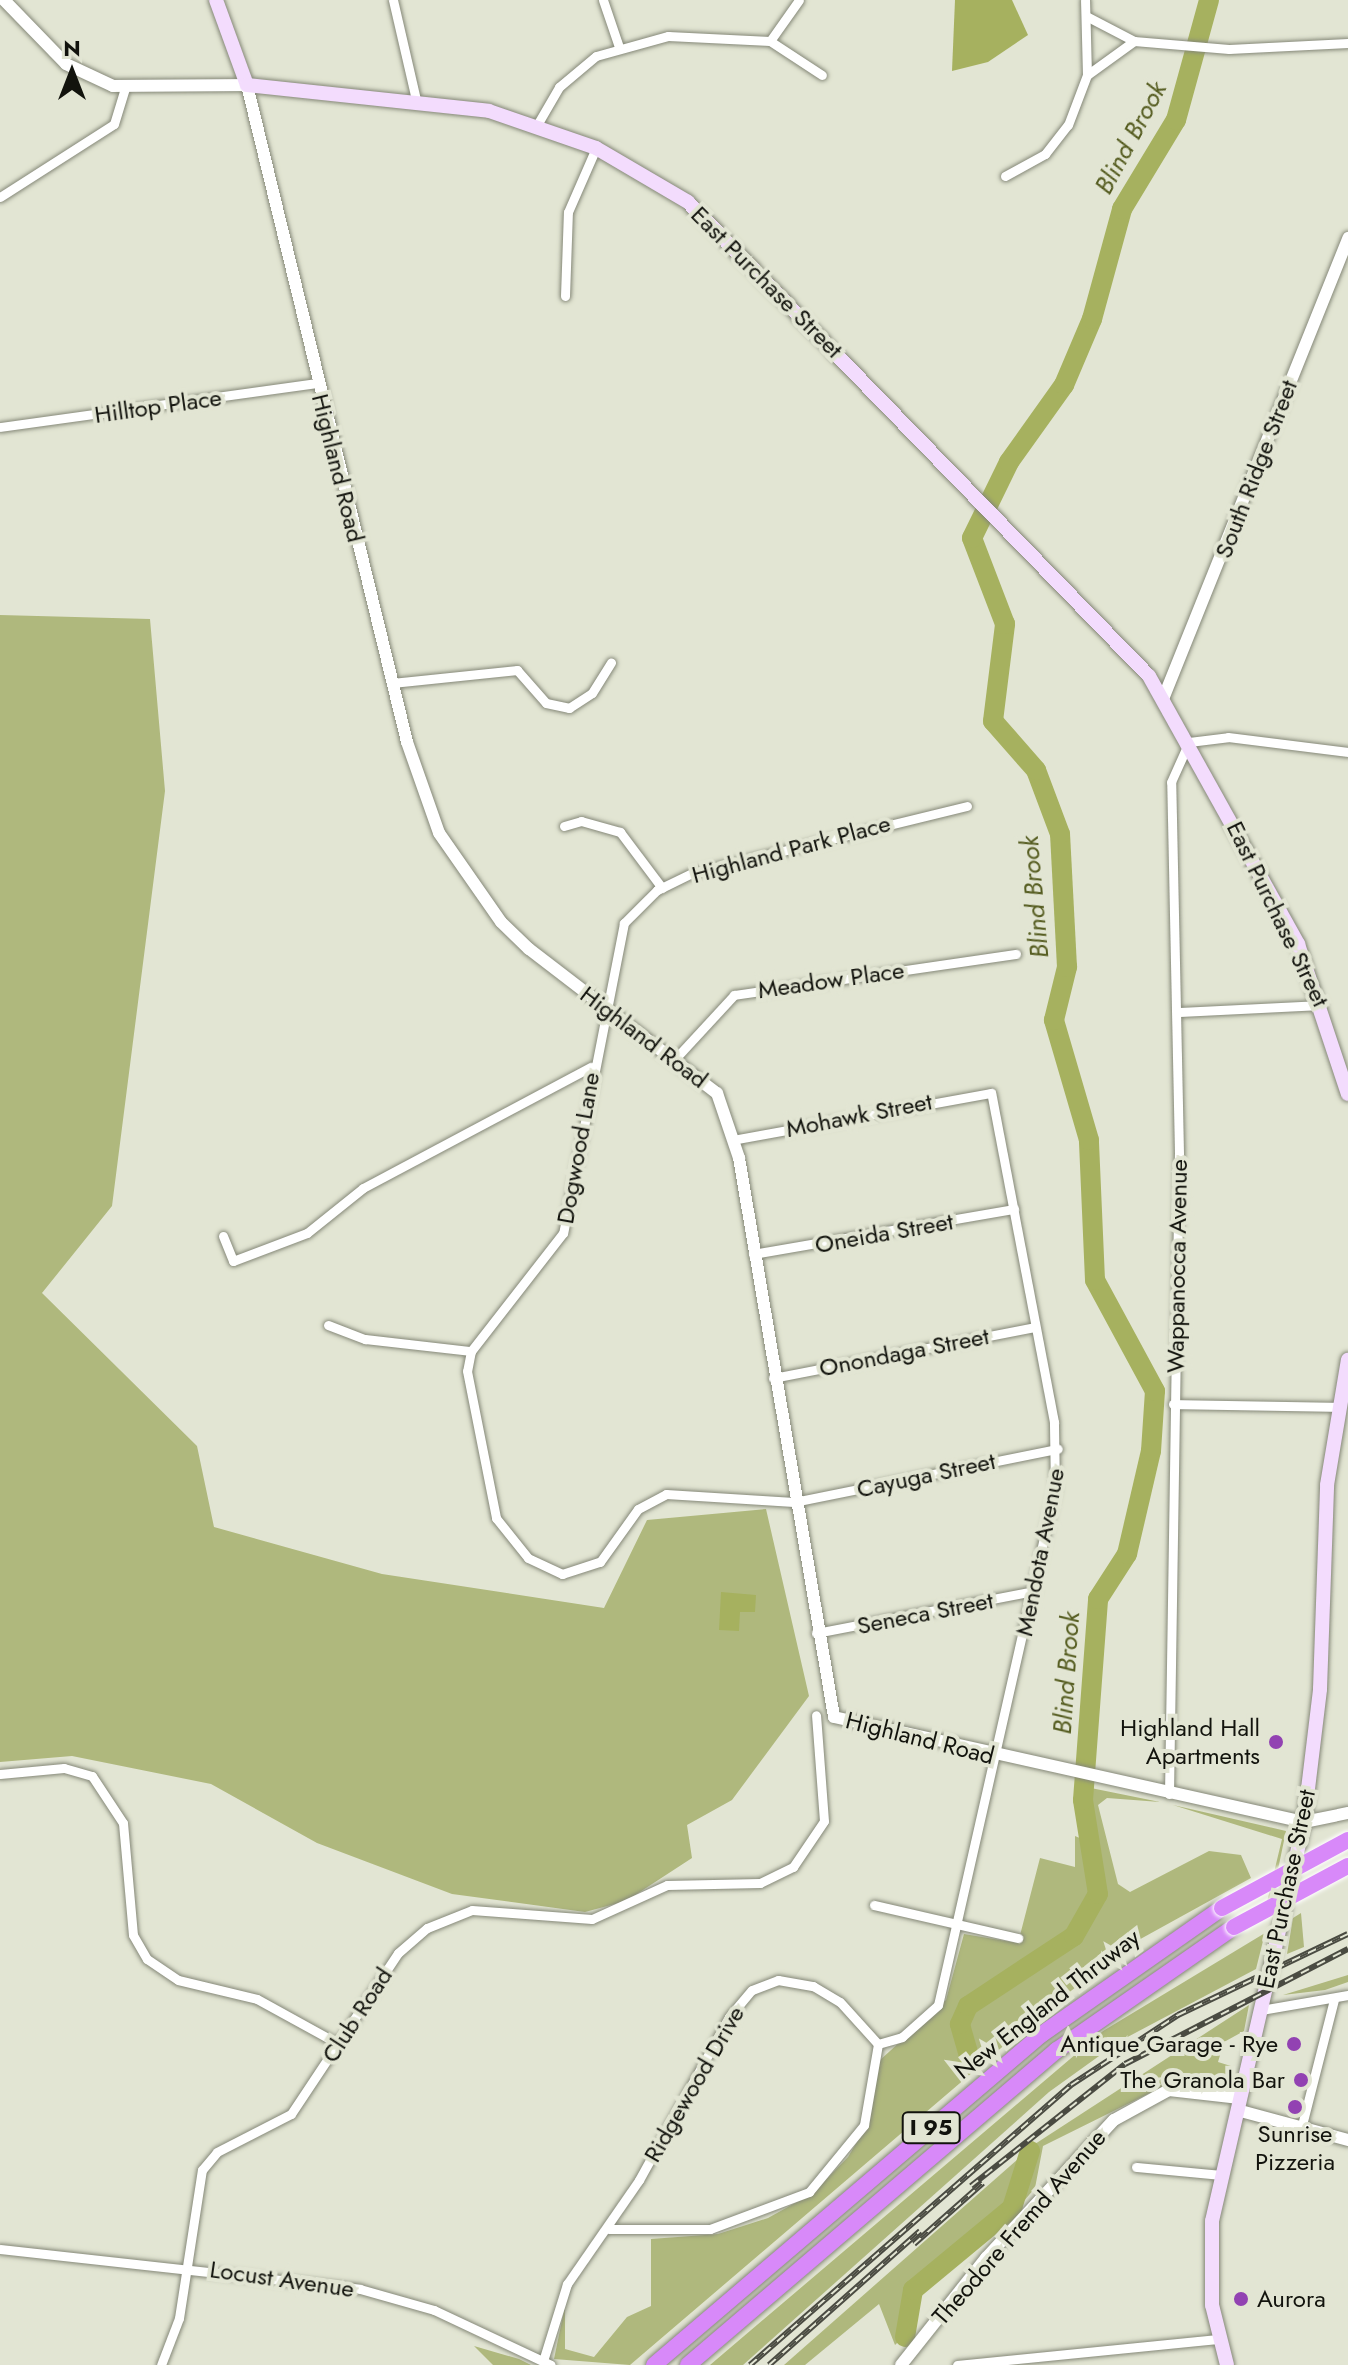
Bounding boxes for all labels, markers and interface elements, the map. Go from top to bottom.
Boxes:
north arrow [32,32,112,112]
text: N [63,32,81,64]
water label: Blind Brook [1088,76,1174,200]
street label: East Purchase Street [685,200,849,364]
street label: South Ridge Street [1209,376,1303,562]
street label: Hilltop Place [93,383,223,429]
street label: Highland Road [306,391,370,545]
street label: Highland Park Place [689,809,893,889]
street label: East Purchase Street [1221,817,1335,1011]
water label: Blind Brook [1014,834,1056,960]
street label: Meadow Place [756,955,906,1005]
street label: Highland Road [575,980,713,1094]
street label: Dogwood Lane [550,1070,606,1226]
street label: Mohawk Street [784,1087,934,1143]
street label: Wappanocca Avenue [1161,1159,1193,1373]
street label: Oneida Street [813,1207,955,1259]
street label: Onondaga Street [817,1321,991,1383]
street label: Cayuga Street [854,1446,998,1504]
street label: Mendota Avenue [1010,1466,1070,1638]
street label: Seneca Street [855,1586,995,1640]
water label: Blind Brook [1047,1611,1087,1735]
street label: Highland Road [843,1706,997,1770]
place label: Highland Hall Apartments [1120,1714,1260,1770]
marker: Highland Hall Apartments [1267,1733,1285,1751]
street label: East Purchase Street [1251,1787,1321,1991]
street label: New England Thruway [949,1923,1145,2085]
street label: Club Road [316,1962,398,2068]
street label: Ridgewood Drive [638,2001,750,2167]
place label: Antique Garage - Rye [1060,2030,1278,2058]
marker: Antique Garage - Rye [1285,2035,1303,2053]
place label: The Granola Bar [1120,2066,1285,2094]
marker: The Granola Bar [1292,2071,1310,2089]
marker: Sunrise Pizzeria [1286,2098,1304,2116]
road number: I 95 [901,2110,961,2146]
place label: Sunrise Pizzeria [1255,2120,1335,2176]
street label: Theodore Fremd Avenue [926,2123,1112,2331]
street label: Locust Avenue [208,2255,356,2303]
place label: Aurora [1257,2285,1326,2313]
marker: Aurora [1232,2290,1250,2308]

